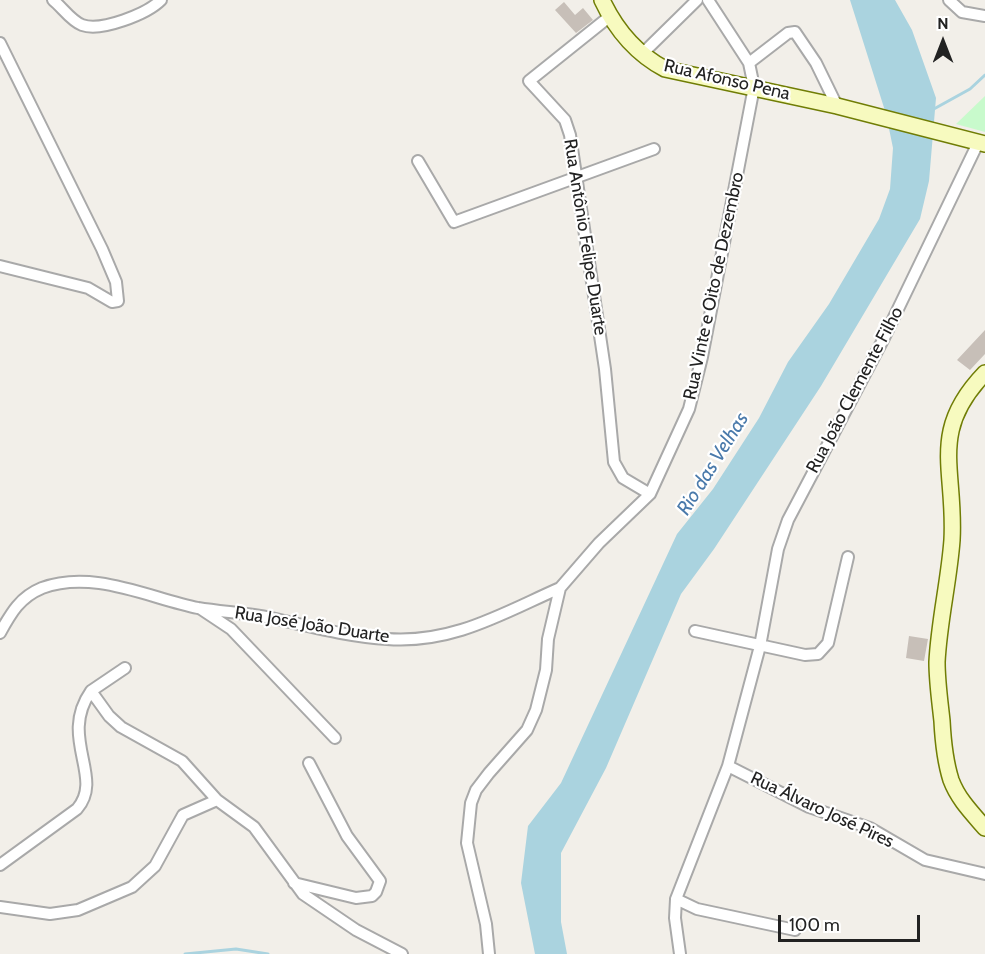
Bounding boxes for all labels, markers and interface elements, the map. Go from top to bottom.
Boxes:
north arrow [913,12,973,72]
text: N [937,14,949,33]
street label: Rua Afonso Pena [662,55,792,105]
street label: Rua Antônio Felipe Duarte [559,137,611,337]
street label: Rua Vinte e Oito de Dezembro [679,170,749,402]
street label: Rua João Clemente Filho [802,303,908,477]
water label: Rio das Velhas [672,408,754,520]
street label: Rua José João Duarte [233,602,391,648]
street label: Rua Álvaro José Pires [747,767,897,853]
scale bar [781,903,924,941]
text: 100 m [789,914,840,936]

